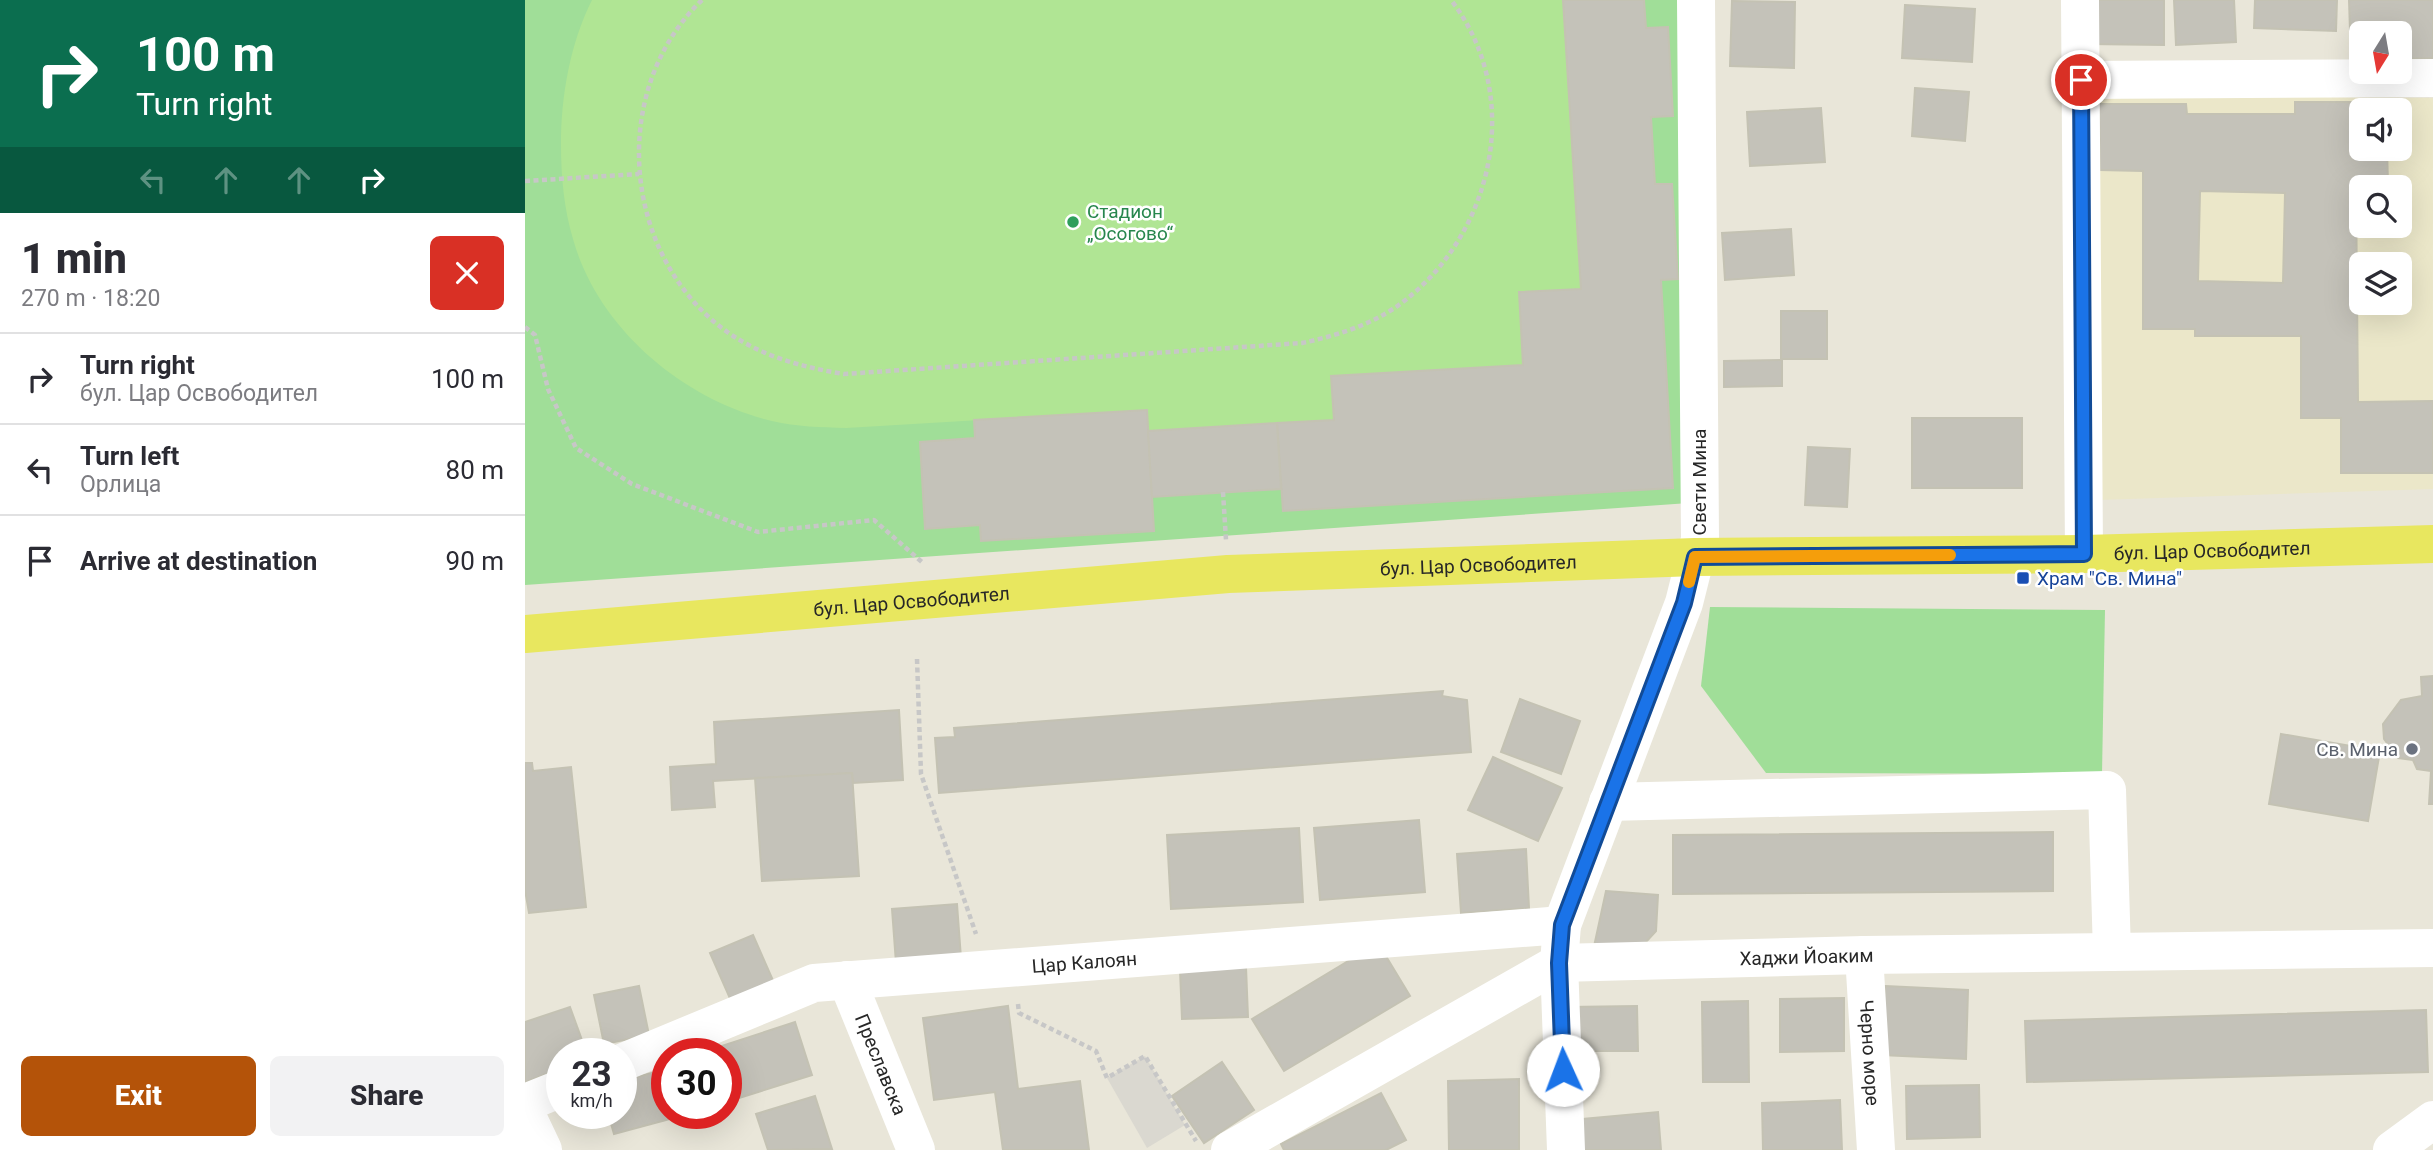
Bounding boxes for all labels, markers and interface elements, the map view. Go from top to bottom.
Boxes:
north arrow [2349,21,2411,84]
map controls [2349,21,2412,315]
text: 100 m [136,26,275,83]
icon: right [21,28,112,119]
pin [2051,50,2111,110]
icon: arrive [2062,61,2100,99]
text: Turn right [136,85,272,123]
button: sound [2349,98,2412,161]
icon: left [134,161,172,199]
icon: ahead [207,161,245,199]
icon: ahead [280,161,318,199]
icon: right [353,161,391,199]
button: search [2349,175,2412,238]
place label: Стадион „Осогово“ [1087,200,1173,245]
marker: Стадион „Осогово“ [1065,214,1081,230]
text: 1 min [21,234,127,283]
button: close [430,236,504,310]
button: layers [2349,252,2412,315]
text: 270 m · 18:20 [21,285,160,312]
text: Turn right [80,350,195,380]
icon: right [21,360,59,398]
text: 100 m [431,364,504,394]
text: бул. Цар Освободител [80,380,318,407]
street label: Свети Мина [1688,429,1711,535]
text: Turn left [80,441,179,471]
icon: left [21,451,59,489]
text: 80 m [446,455,504,485]
text: Орлица [80,471,161,498]
street label: бул. Цар Освободител [2113,536,2311,565]
icon: arrive [21,542,59,580]
text: Arrive at destination [80,546,317,576]
text: 90 m [446,546,504,576]
street label: бул. Цар Освободител [1380,550,1577,580]
place label: Храм "Св. Мина" [2037,567,2182,590]
marker: Храм "Св. Мина" [2015,570,2031,586]
street label: бул. Цар Освободител [813,581,1011,621]
place label: Св. Мина [2316,738,2398,761]
marker: Св. Мина [2404,741,2420,757]
street label: Хаджи Йоаким [1739,943,1874,970]
street label: Цар Калоян [1031,947,1138,978]
street label: Черно море [1855,999,1885,1106]
street label: Преславска [850,1010,912,1118]
position arrow [1526,1033,1600,1107]
speed limit sign: 30 [651,1038,742,1129]
text: 23 [571,1054,612,1095]
button: Exit [21,1056,256,1136]
button: Share [270,1056,504,1136]
text: km/h [570,1090,613,1111]

